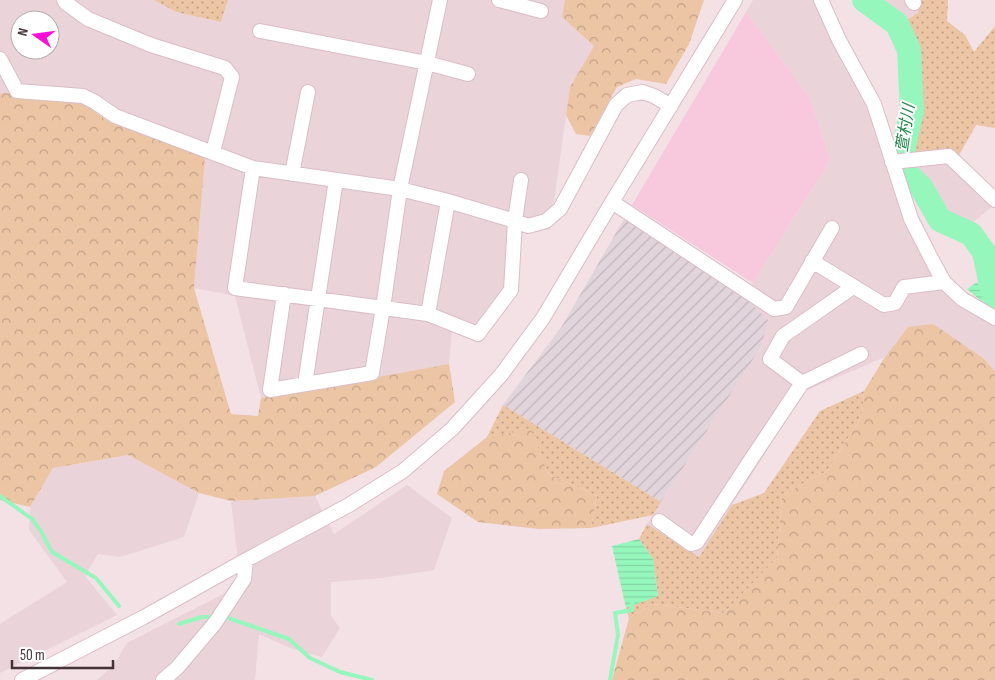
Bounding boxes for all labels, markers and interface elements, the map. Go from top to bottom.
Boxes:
north arrow [10,10,60,60]
text: N [14,26,32,38]
water label: 萱村川 [893,101,919,153]
scale bar [12,638,114,670]
text: 50 m [20,646,45,665]

